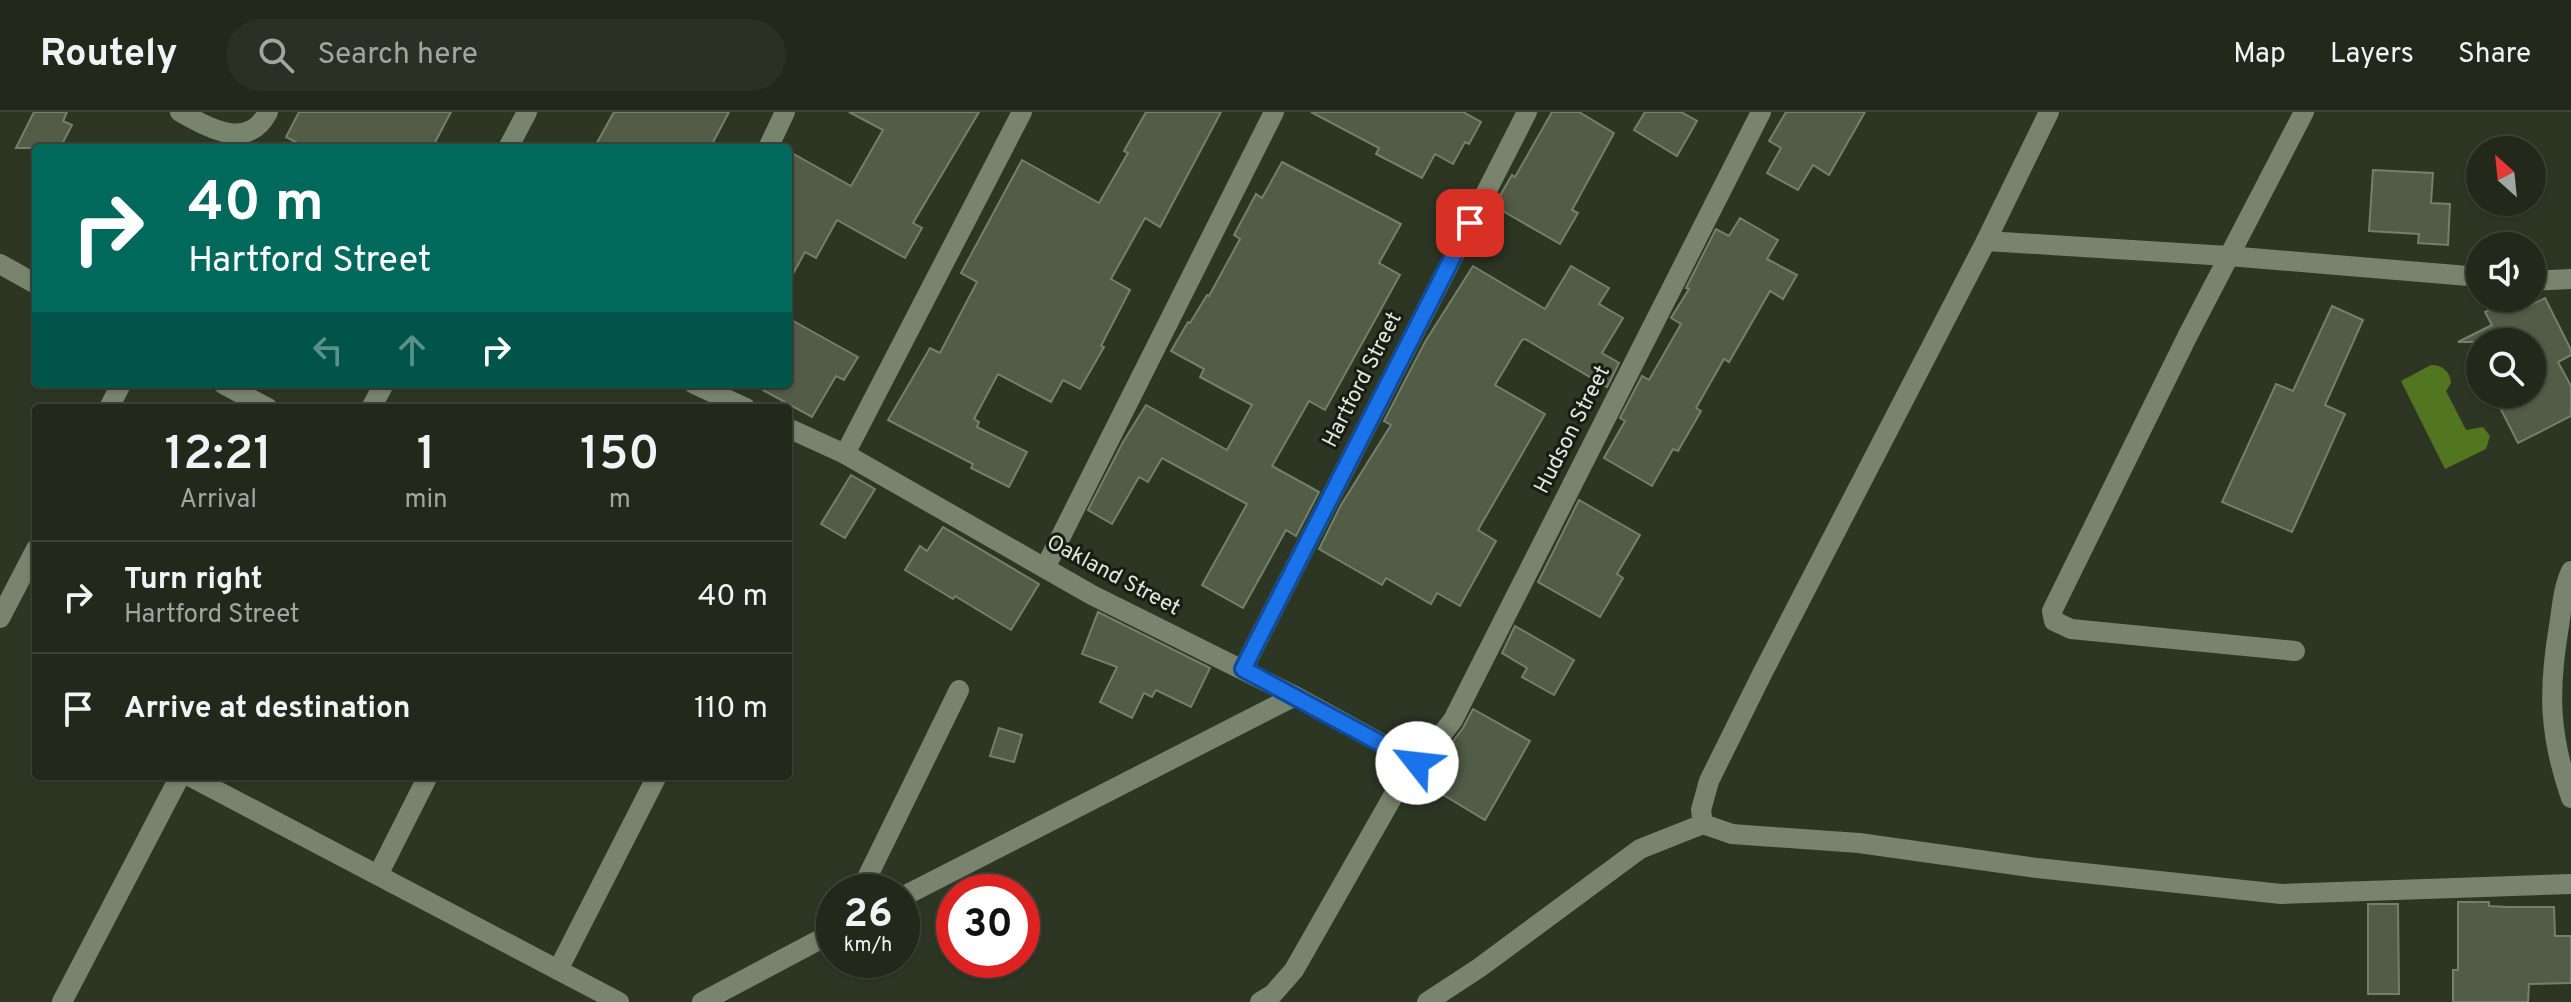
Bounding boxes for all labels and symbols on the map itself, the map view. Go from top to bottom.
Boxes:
north arrow [2466,136,2546,216]
pin [1436,189,1504,257]
street label: Hartford Street [1317,308,1409,452]
street label: Hudson Street [1529,361,1617,499]
street label: Oakland Street [1042,529,1184,623]
position arrow [1375,721,1459,805]
speed limit sign: 30 [936,874,1040,978]

